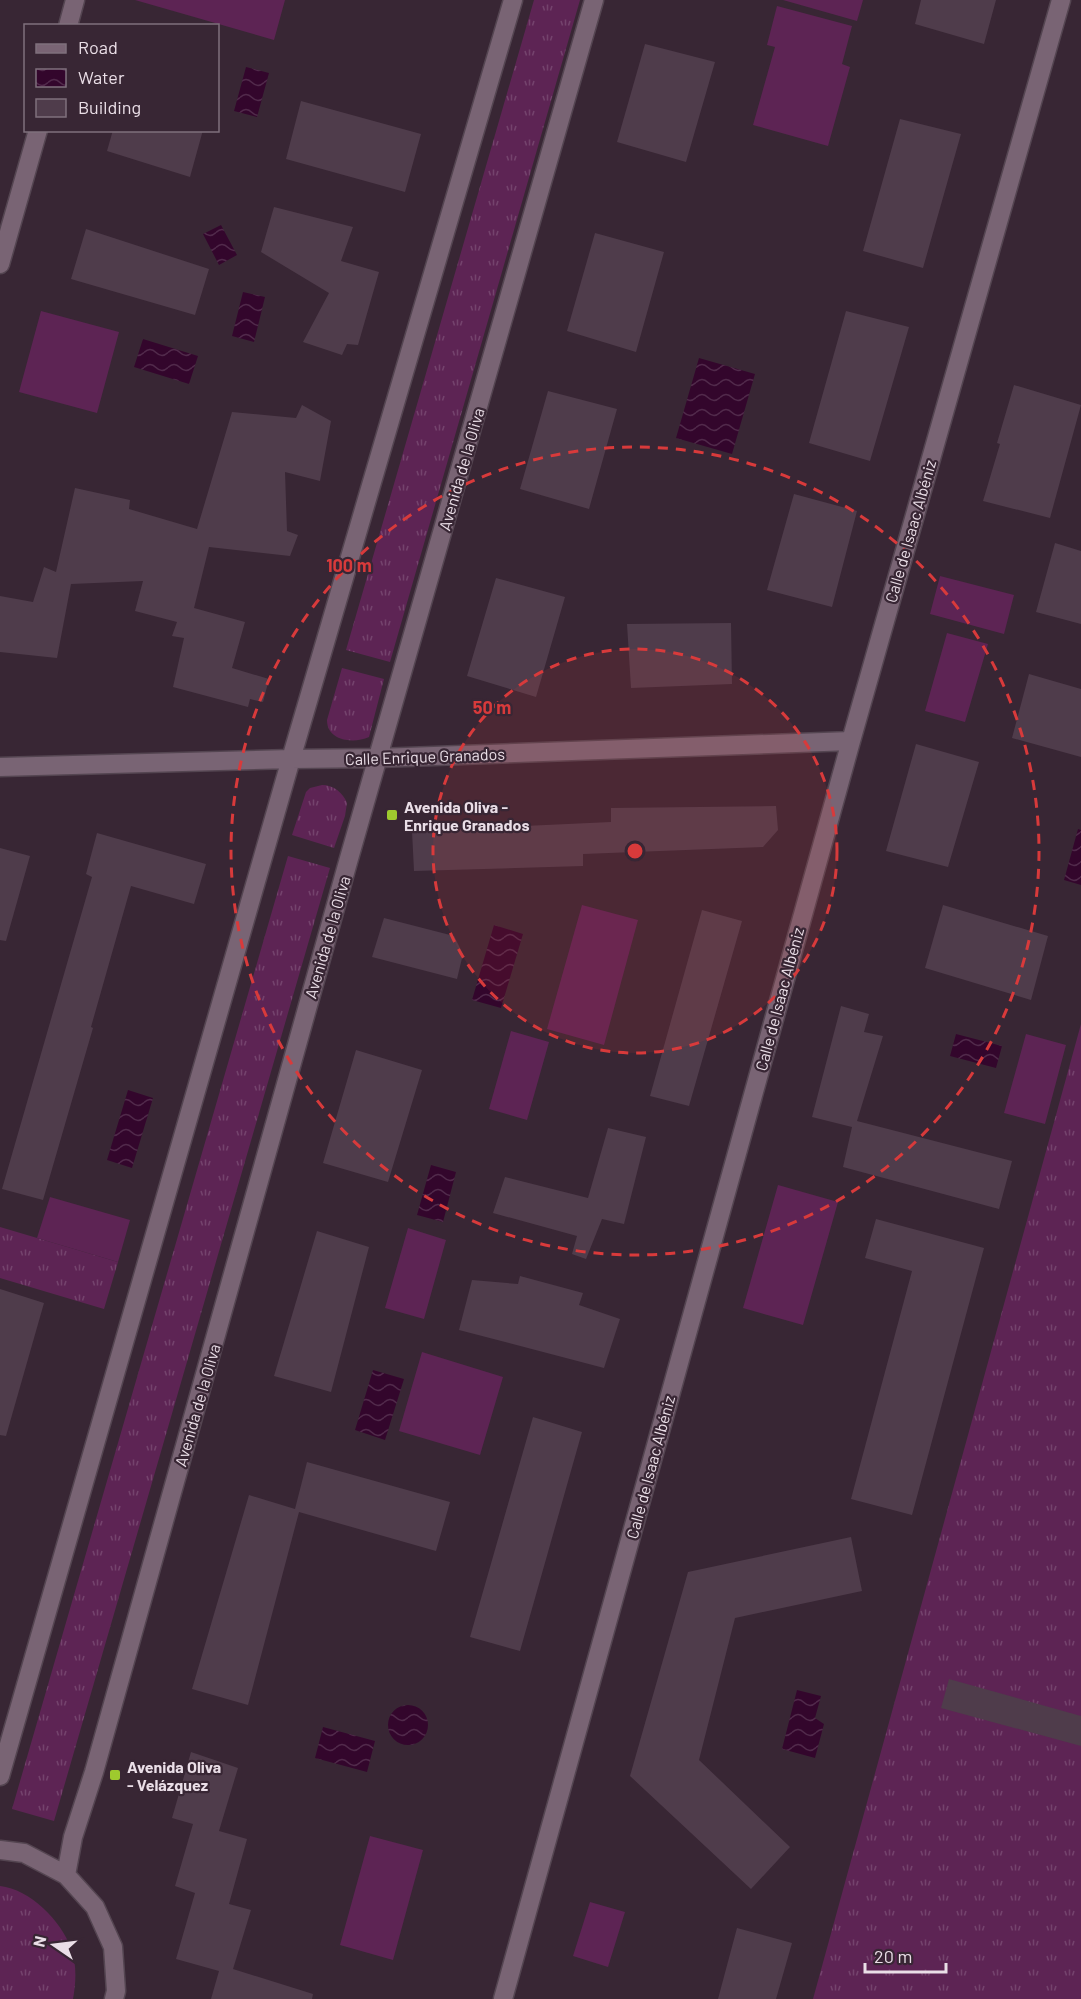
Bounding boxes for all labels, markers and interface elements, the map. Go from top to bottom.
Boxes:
legend [24,24,219,132]
text: Road [78,36,118,58]
text: Water [78,66,125,88]
text: Building [78,96,141,118]
street label: Avenida de la Oliva [434,405,488,533]
street label: Calle de Isaac Albéniz [881,458,939,604]
text: 100 m [326,554,372,576]
text: 50 m [473,696,511,718]
street label: Calle Enrique Granados [345,744,505,768]
place label: Avenida Oliva - Enrique Granados [404,797,530,834]
marker: Avenida Oliva - Enrique Granados [385,808,399,822]
centre of rings [625,841,645,861]
street label: Avenida de la Oliva [300,873,354,1001]
street label: Calle de Isaac Albéniz [751,925,807,1073]
street label: Avenida de la Oliva [170,1341,224,1469]
street label: Calle de Isaac Albéniz [622,1393,678,1541]
place label: Avenida Oliva - Velázquez [127,1757,221,1794]
marker: Avenida Oliva - Velázquez [108,1768,122,1782]
north arrow [24,1915,84,1975]
text: N [28,1934,49,1949]
scale bar [865,1936,946,1974]
text: 20 m [874,1945,912,1967]

